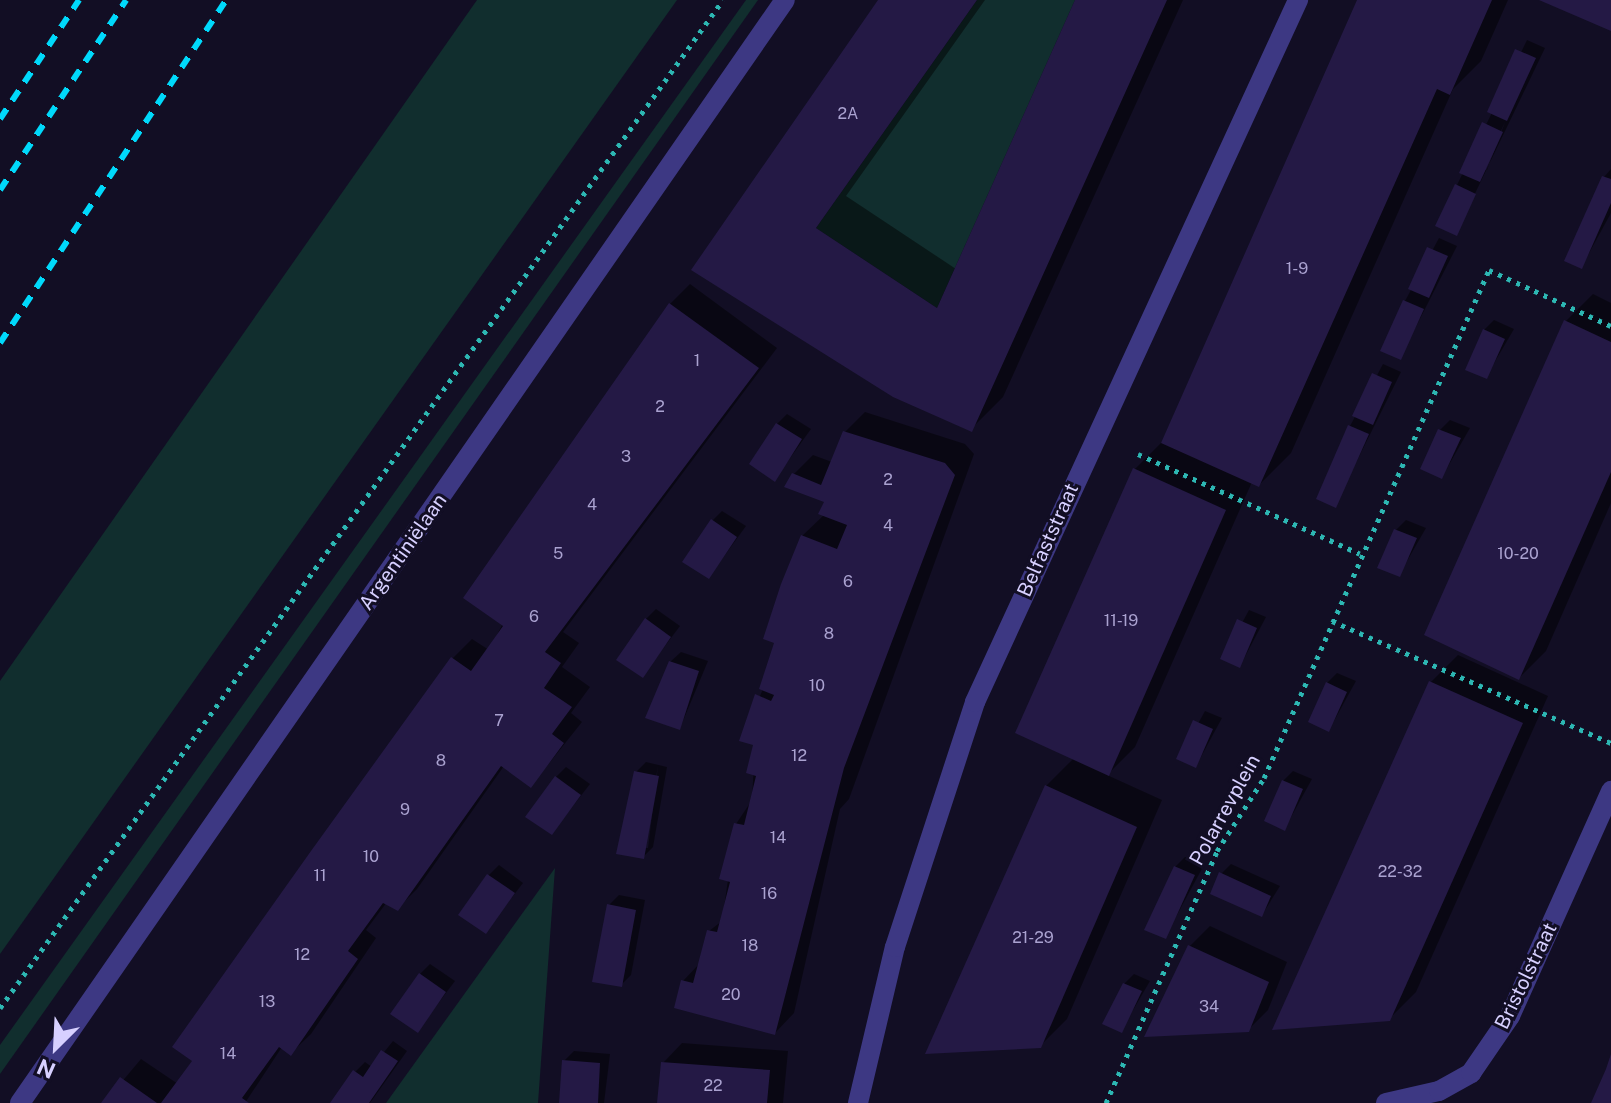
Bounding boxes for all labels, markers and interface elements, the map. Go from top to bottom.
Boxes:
house number: 2A [838,104,858,124]
house number: 1-9 [1286,259,1308,279]
house number: 1 [694,351,700,371]
house number: 2 [655,397,665,417]
house number: 3 [621,447,631,467]
house number: 2 [883,470,893,490]
street label: Belfaststraat [1012,480,1084,600]
street label: Argentiniëlaan [354,489,452,615]
house number: 4 [587,495,597,515]
house number: 4 [883,516,893,536]
house number: 5 [553,544,563,564]
house number: 10-20 [1497,544,1539,564]
house number: 6 [843,572,853,592]
house number: 6 [529,607,539,627]
house number: 11-19 [1104,611,1138,631]
house number: 8 [824,624,834,644]
house number: 10 [809,676,825,696]
house number: 7 [494,711,504,731]
house number: 12 [791,746,807,766]
street label: Polarrevplein [1185,750,1265,870]
house number: 8 [436,751,446,771]
house number: 9 [400,800,410,820]
house number: 14 [770,828,786,848]
house number: 10 [363,847,379,867]
house number: 22-32 [1378,862,1422,882]
house number: 11 [313,866,327,886]
house number: 16 [761,884,777,904]
street label: Bristolstraat [1490,919,1562,1033]
house number: 21-29 [1012,928,1054,948]
house number: 18 [742,936,758,956]
house number: 12 [294,945,310,965]
house number: 20 [721,985,741,1005]
house number: 13 [259,992,275,1012]
house number: 34 [1199,997,1219,1017]
north arrow [16,1007,96,1087]
house number: 14 [220,1044,236,1064]
text: N [33,1054,59,1084]
house number: 22 [703,1076,723,1096]

